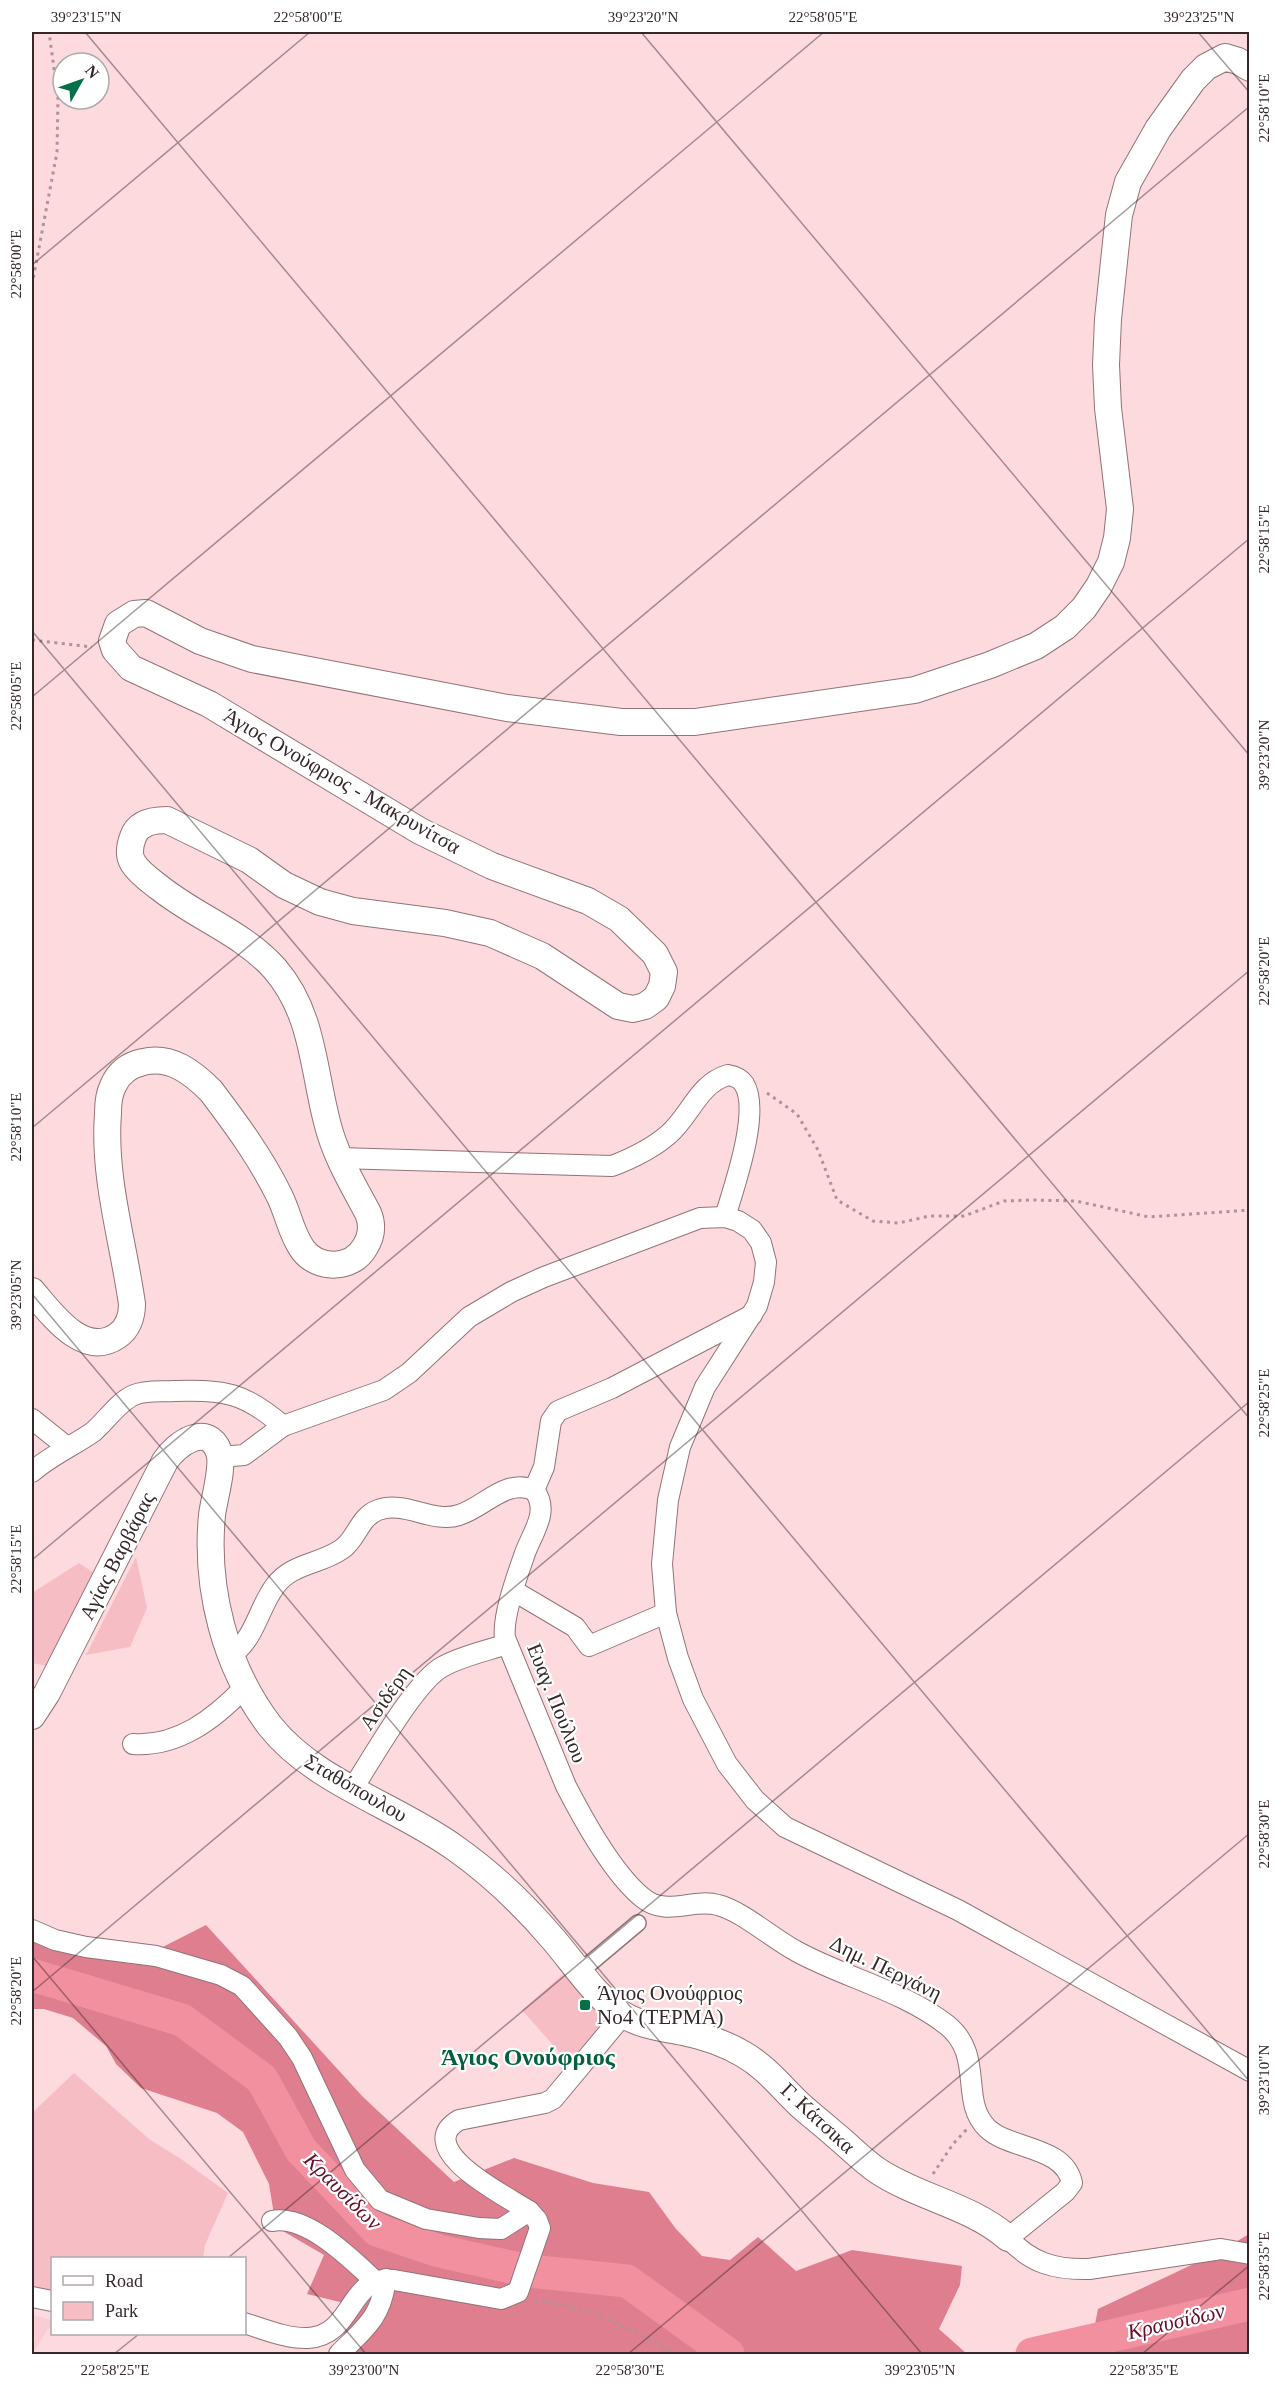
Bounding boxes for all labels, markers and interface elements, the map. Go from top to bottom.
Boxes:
text: 39°23'15"N [51,9,121,25]
text: 22°58'00"E [274,9,343,25]
text: 39°23'20"N [608,9,678,25]
text: 22°58'05"E [789,9,858,25]
text: 39°23'25"N [1164,9,1234,25]
north arrow [51,51,111,111]
text: N [82,62,103,82]
text: 22°58'10"E [1256,74,1272,143]
text: 22°58'00"E [8,230,24,299]
text: 22°58'15"E [1256,505,1272,574]
text: 22°58'05"E [8,662,24,731]
street label: Άγιος Ονούφριος - Μακρυνίτσα [219,703,465,859]
text: 39°23'20"N [1256,720,1272,790]
text: 22°58'20"E [1256,937,1272,1006]
text: 22°58'10"E [8,1093,24,1162]
text: 39°23'05"N [8,1260,24,1330]
text: 22°58'25"E [1256,1369,1272,1438]
street label: Αγίας Βαρβάρας [74,1487,160,1624]
text: 22°58'15"E [8,1525,24,1594]
street label: Ευαγ. Πούλιου [522,1640,592,1766]
street label: Ασιδέρη [354,1661,416,1735]
street label: Σταθόπουλου [300,1749,412,1827]
text: 22°58'30"E [1256,1800,1272,1869]
street label: Δημ. Περγάνη [826,1931,946,2005]
text: 22°58'20"E [8,1957,24,2026]
place label: Άγιος Ονούφριος Νο4 (ΤΕΡΜΑ) [597,1981,743,2029]
marker: Άγιος Ονούφριος Νο4 (ΤΕΡΜΑ) [578,1998,592,2012]
district label: Άγιος Ονούφριος [441,2044,616,2070]
text: 39°23'10"N [1256,2045,1272,2115]
street label: Γ. Κάτσικα [776,2078,860,2158]
water label: Κραυσίδων [298,2146,387,2235]
text: 22°58'35"E [1256,2232,1272,2301]
legend [51,2257,246,2335]
text: Road [105,2271,143,2291]
water label: Κραυσίδων [1124,2298,1227,2345]
text: Park [105,2301,138,2321]
text: 22°58'25"E [81,2362,150,2378]
text: 39°23'00"N [329,2362,399,2378]
text: 22°58'30"E [596,2362,665,2378]
text: 39°23'05"N [885,2362,955,2378]
text: 22°58'35"E [1110,2362,1179,2378]

